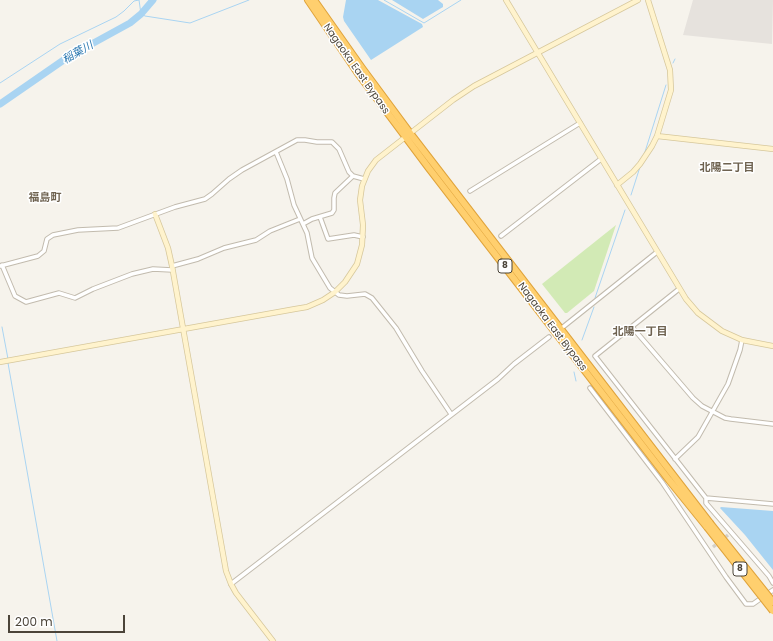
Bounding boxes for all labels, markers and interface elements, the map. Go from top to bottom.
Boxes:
street label: Nagaoka East Bypass [320,22,392,116]
water label: 稲葉川 [60,39,96,67]
district label: 北陽二丁目 [700,161,754,175]
district label: 福島町 [29,191,61,205]
road number: 8 [498,259,512,273]
street label: Nagaoka East Bypass [515,280,589,374]
district label: 北陽一丁目 [613,325,667,339]
road number: 8 [733,562,747,576]
scale bar [10,607,127,633]
text: 200 m [15,613,53,630]

